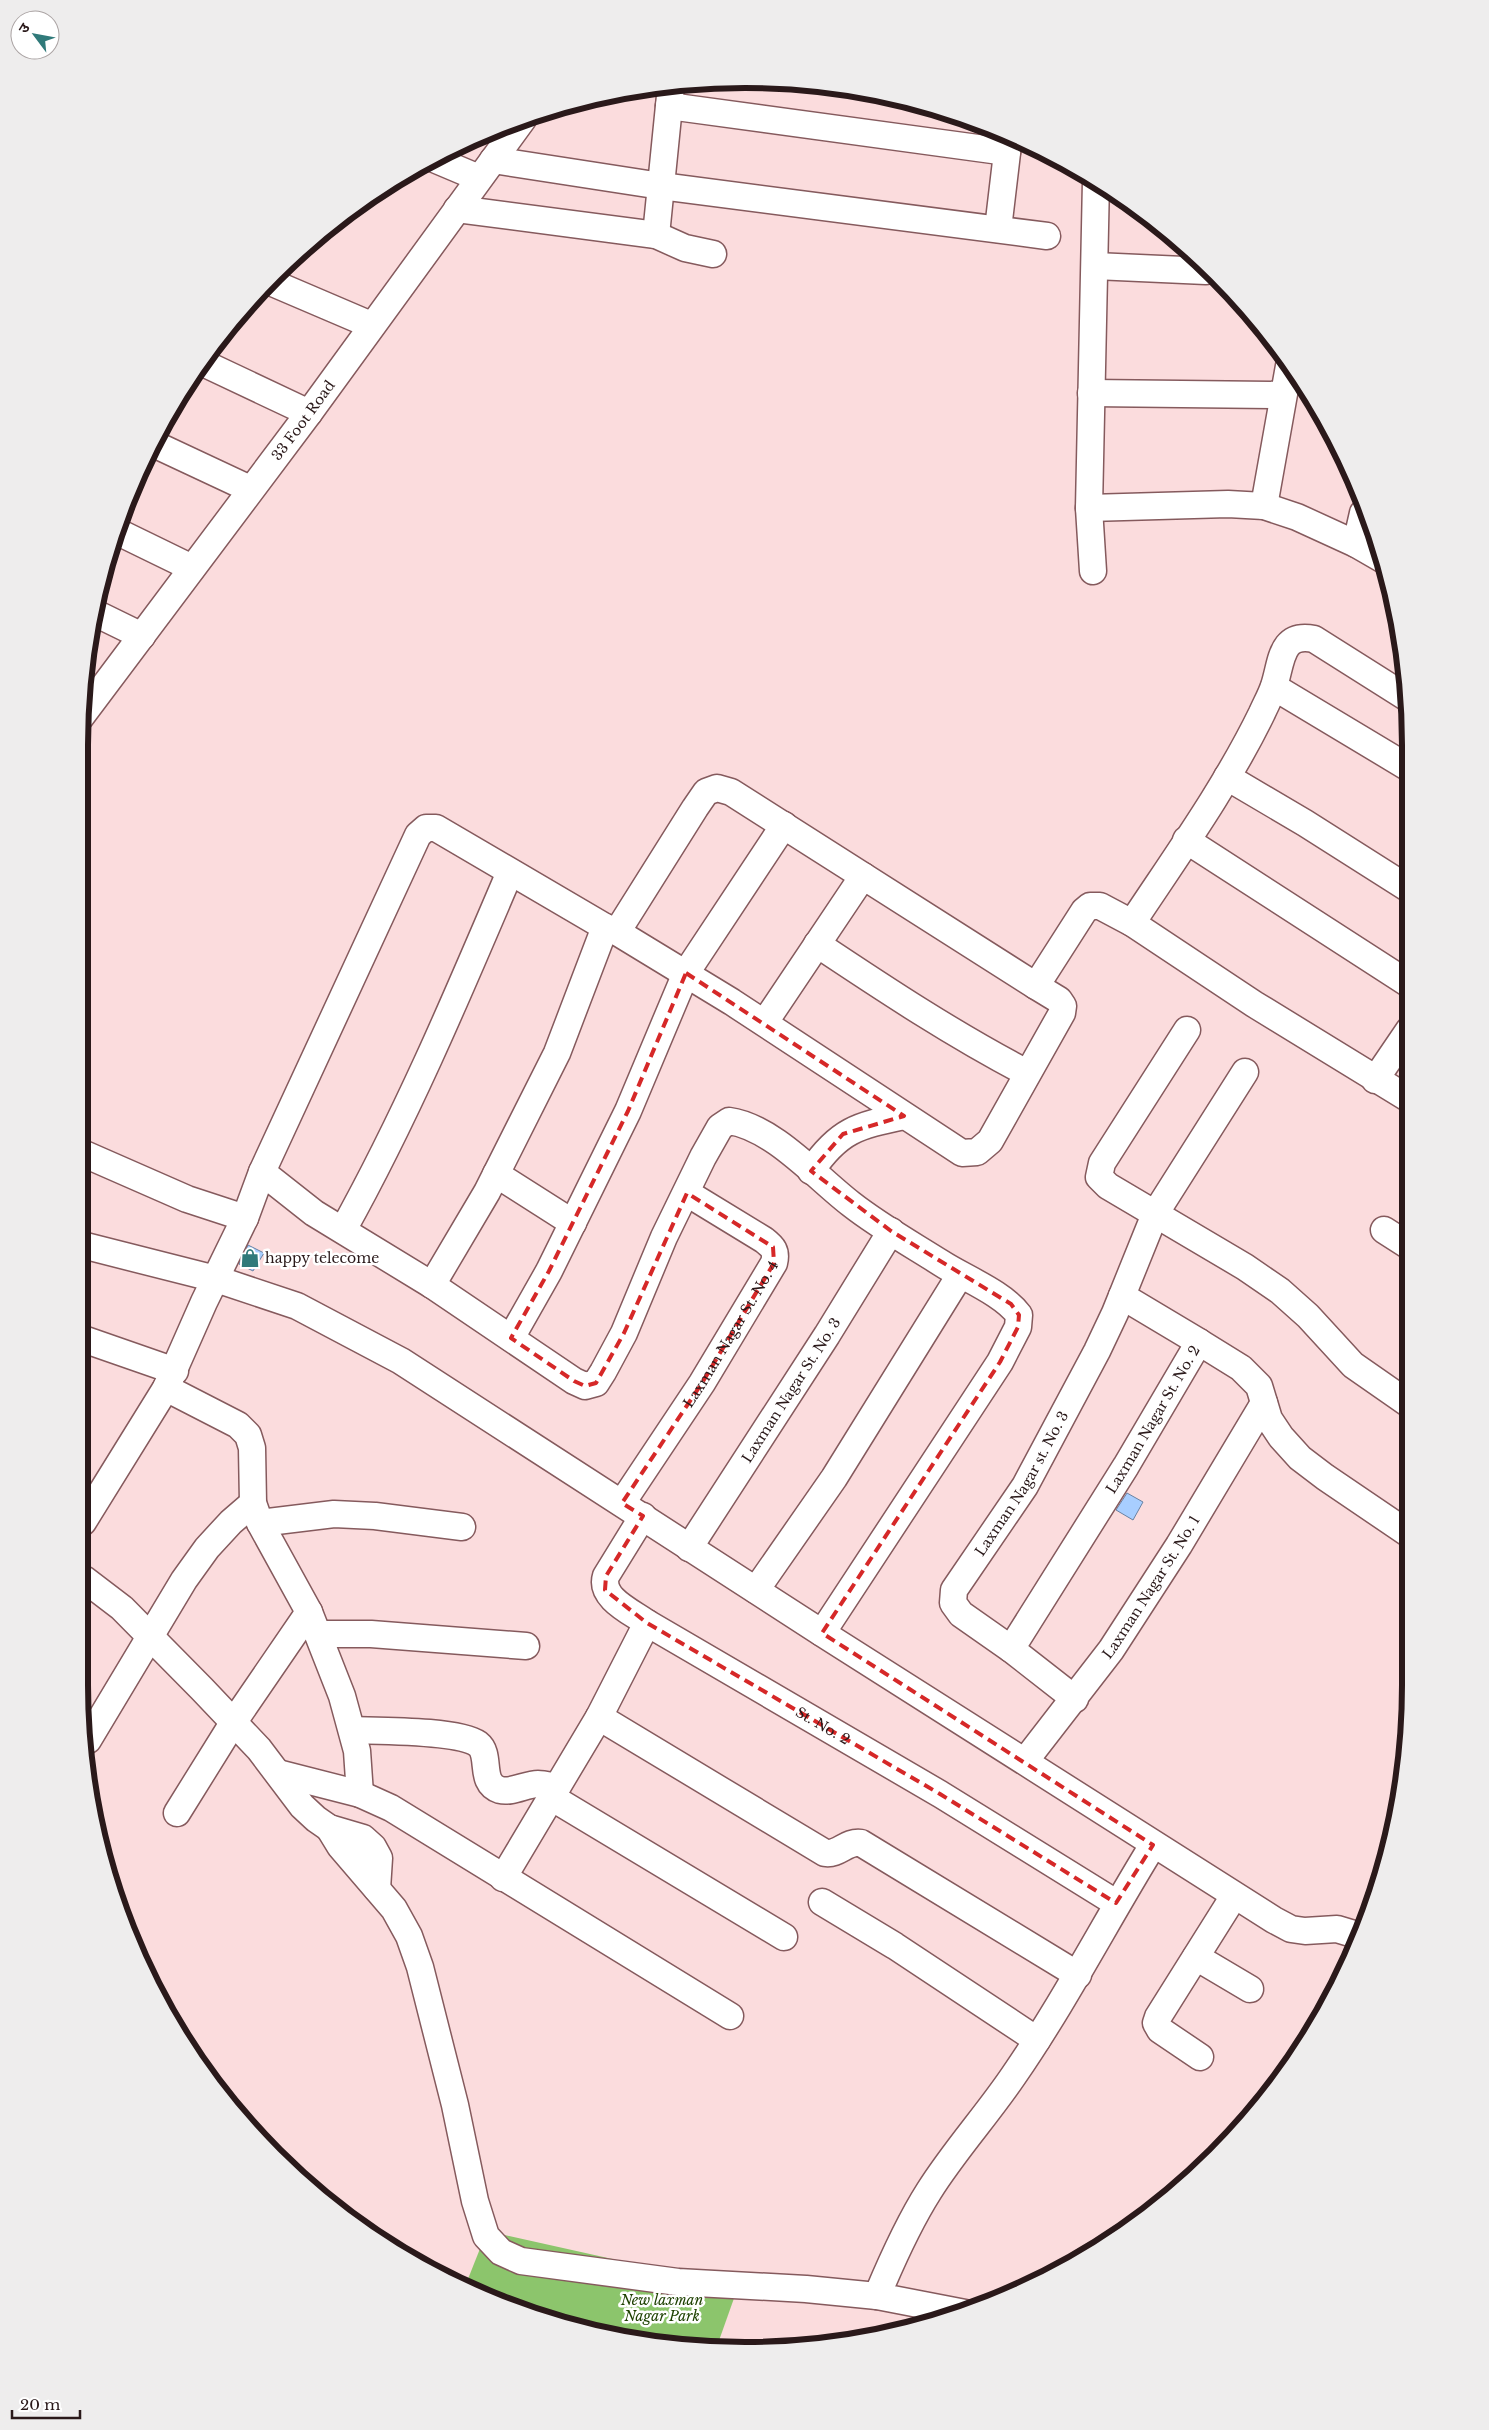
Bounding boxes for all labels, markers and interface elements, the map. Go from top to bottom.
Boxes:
north arrow [10,10,60,60]
text: उ [14,19,34,36]
street label: 33 Foot Road [268,376,339,464]
shop icon: happy telecome [239,1247,261,1269]
place label: happy telecome [265,1249,379,1267]
street label: Laxman Nagar St. No. 4 [679,1257,782,1411]
street label: Laxman Nagar St. No. 3 [738,1314,844,1466]
street label: Laxman Nagar St. No. 2 [1102,1342,1204,1497]
street label: Laxman Nagar st. No. 3 [971,1408,1072,1560]
street label: Laxman Nagar St. No. 1 [1099,1512,1204,1662]
street label: St. No. 2 [793,1703,853,1748]
park label: New laxman Nagar Park [620,2291,704,2325]
scale bar [12,2388,80,2420]
text: 20 m [20,2395,60,2414]

